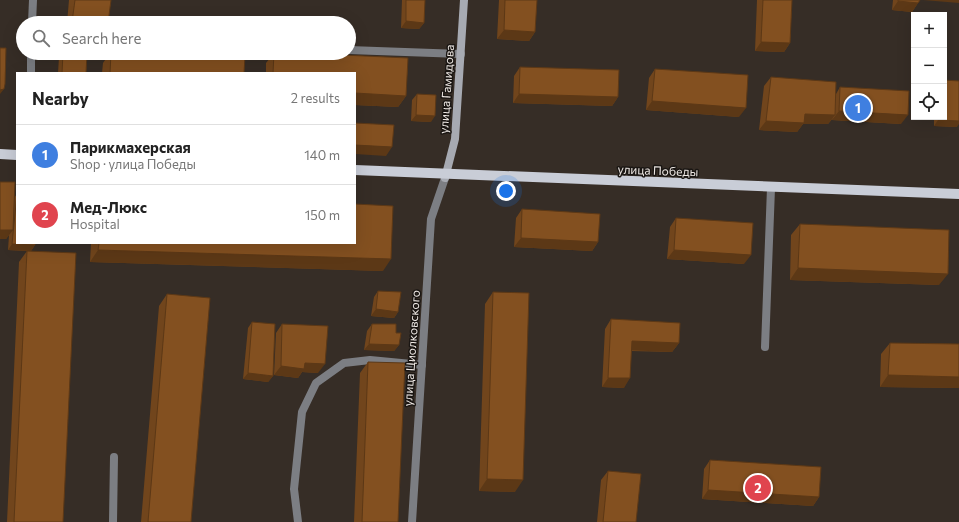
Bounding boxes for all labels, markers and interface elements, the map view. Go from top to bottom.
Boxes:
map controls [911,12,947,120]
button: + [911,12,947,48]
search box [16,16,356,60]
icon: search [30,27,52,49]
text: Search here [62,29,141,47]
street label: улица Гамидова [436,44,456,134]
button: − [911,48,947,84]
button: locate [911,84,947,120]
text: Nearby [32,88,89,109]
text: 2 results [291,90,340,106]
pin: 1 [845,93,871,123]
text: Парикмахерская [70,138,191,156]
text: 1 [42,147,48,163]
text: 140 m [304,147,340,163]
text: Shop · улица Победы [70,156,196,172]
street label: улица Победы [617,162,699,178]
your location [496,181,516,201]
text: Мед-Люкс [70,198,147,216]
text: 2 [41,207,49,223]
text: 150 m [305,207,340,223]
text: Hospital [70,216,120,232]
street label: улица Циолковского [400,289,422,407]
pin: 2 [745,473,771,503]

